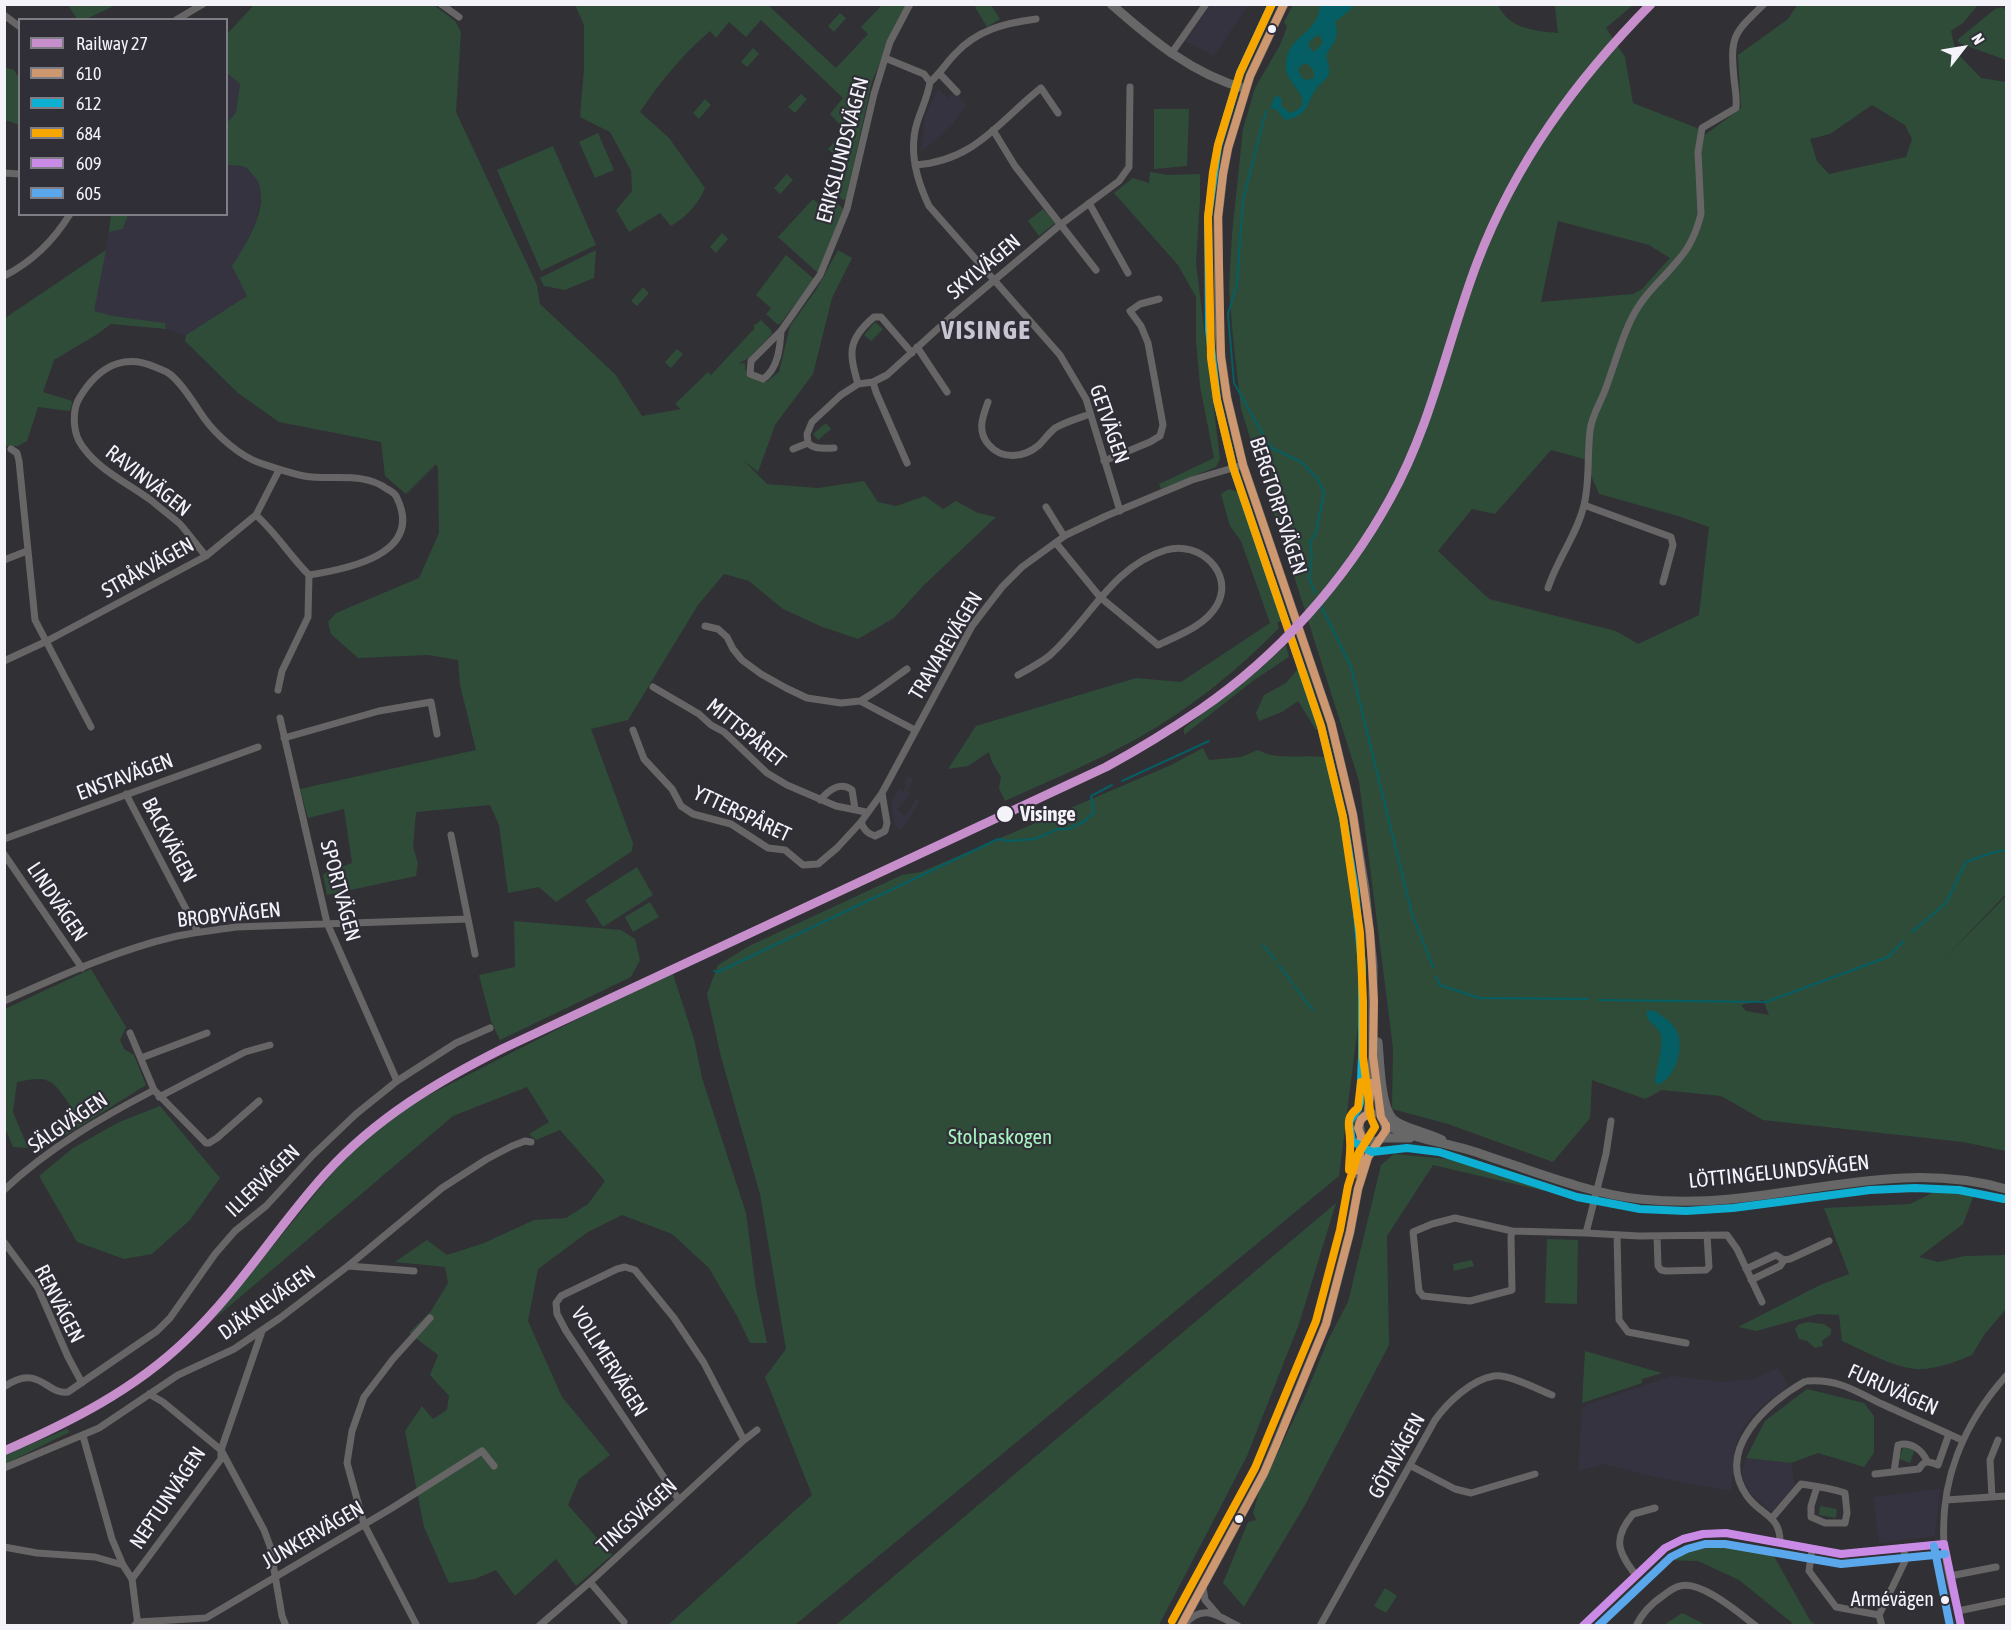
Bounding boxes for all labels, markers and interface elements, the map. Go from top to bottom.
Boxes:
legend [18,18,228,216]
north arrow [1933,18,1993,78]
unlabelled marker [1266,23,1278,35]
text: N [1968,30,1989,47]
text: Railway 27 [76,33,148,54]
text: 610 [76,63,101,84]
street label: ERIKSLUNDSVÄGEN [811,74,875,226]
text: 612 [76,93,101,114]
text: 684 [76,123,101,144]
text: 609 [76,153,101,174]
text: 605 [76,183,101,204]
street label: SKYLVÄGEN [942,229,1026,305]
district label: VISINGE [941,314,1031,346]
street label: GETVÄGEN [1084,381,1134,467]
street label: BERGTORPSVÄGEN [1244,434,1312,578]
street label: RAVINVÄGEN [100,440,196,522]
street label: STRÅKVÄGEN [97,532,199,604]
street label: TRAVAREVÄGEN [904,587,988,705]
street label: MITTSPÅRET [701,693,791,773]
street label: ENSTAVÄGEN [73,748,177,806]
street label: YTTERSPÅRET [689,781,795,847]
street label: BACKVÄGEN [136,793,202,887]
place label: Visinge [1020,801,1076,827]
marker: Visinge [995,804,1015,824]
street label: SPORTVÄGEN [314,838,366,944]
street label: LINDVÄGEN [21,858,93,946]
street label: BROBYVÄGEN [176,897,282,933]
street label: SÄLGVÄGEN [23,1087,113,1159]
park label: Stolpaskogen [948,1124,1052,1150]
street label: ILLERVÄGEN [221,1139,305,1223]
street label: LÖTTINGELUNDSVÄGEN [1687,1150,1871,1194]
street label: DJÄKNEVÄGEN [214,1260,320,1346]
street label: RENVÄGEN [29,1261,89,1347]
street label: VOLLMERVÄGEN [565,1303,653,1421]
street label: FURUVÄGEN [1844,1359,1942,1421]
street label: GÖTAVÄGEN [1363,1409,1431,1503]
street label: NEPTUNVÄGEN [124,1442,212,1554]
street label: TINGSVÄGEN [592,1473,682,1559]
street label: JUNKERVÄGEN [257,1496,369,1574]
unlabelled marker [1233,1513,1245,1525]
place label: Armévägen [1851,1588,1934,1612]
marker: Armévägen [1939,1594,1951,1606]

